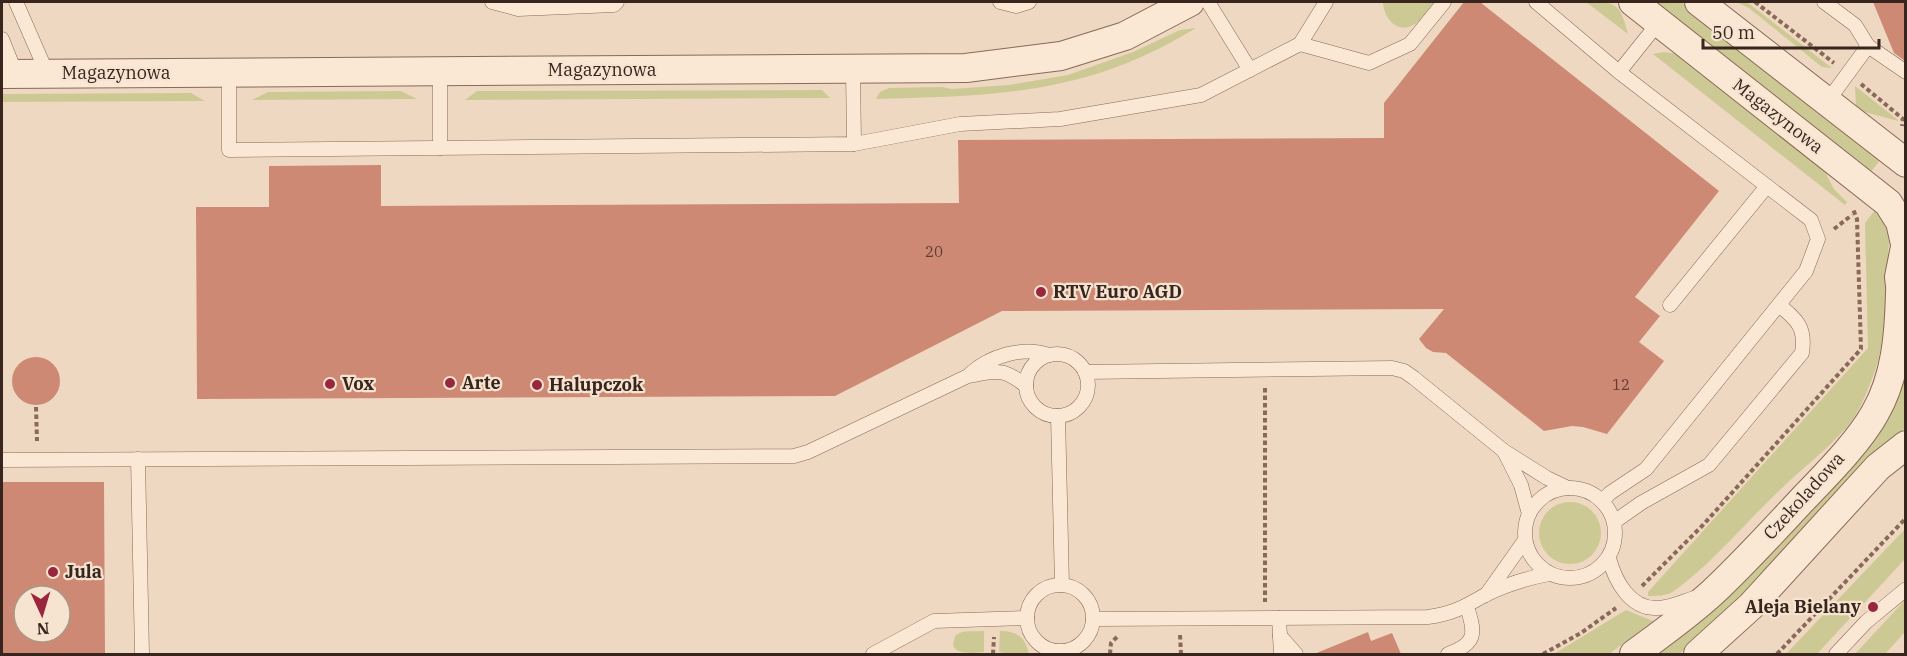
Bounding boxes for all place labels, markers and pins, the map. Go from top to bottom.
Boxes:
place label: RTV Euro AGD [1053,280,1182,303]
marker: RTV Euro AGD [1034,285,1048,299]
place label: Arte [462,371,501,394]
place label: Vox [342,372,374,395]
place label: Halupczok [549,373,644,396]
marker: Arte [443,376,457,390]
marker: Vox [323,377,337,391]
marker: Halupczok [530,378,544,392]
place label: Jula [65,560,102,583]
marker: Jula [46,565,60,579]
place label: Aleja Bielany [1745,595,1862,618]
marker: Aleja Bielany [1866,600,1880,614]

